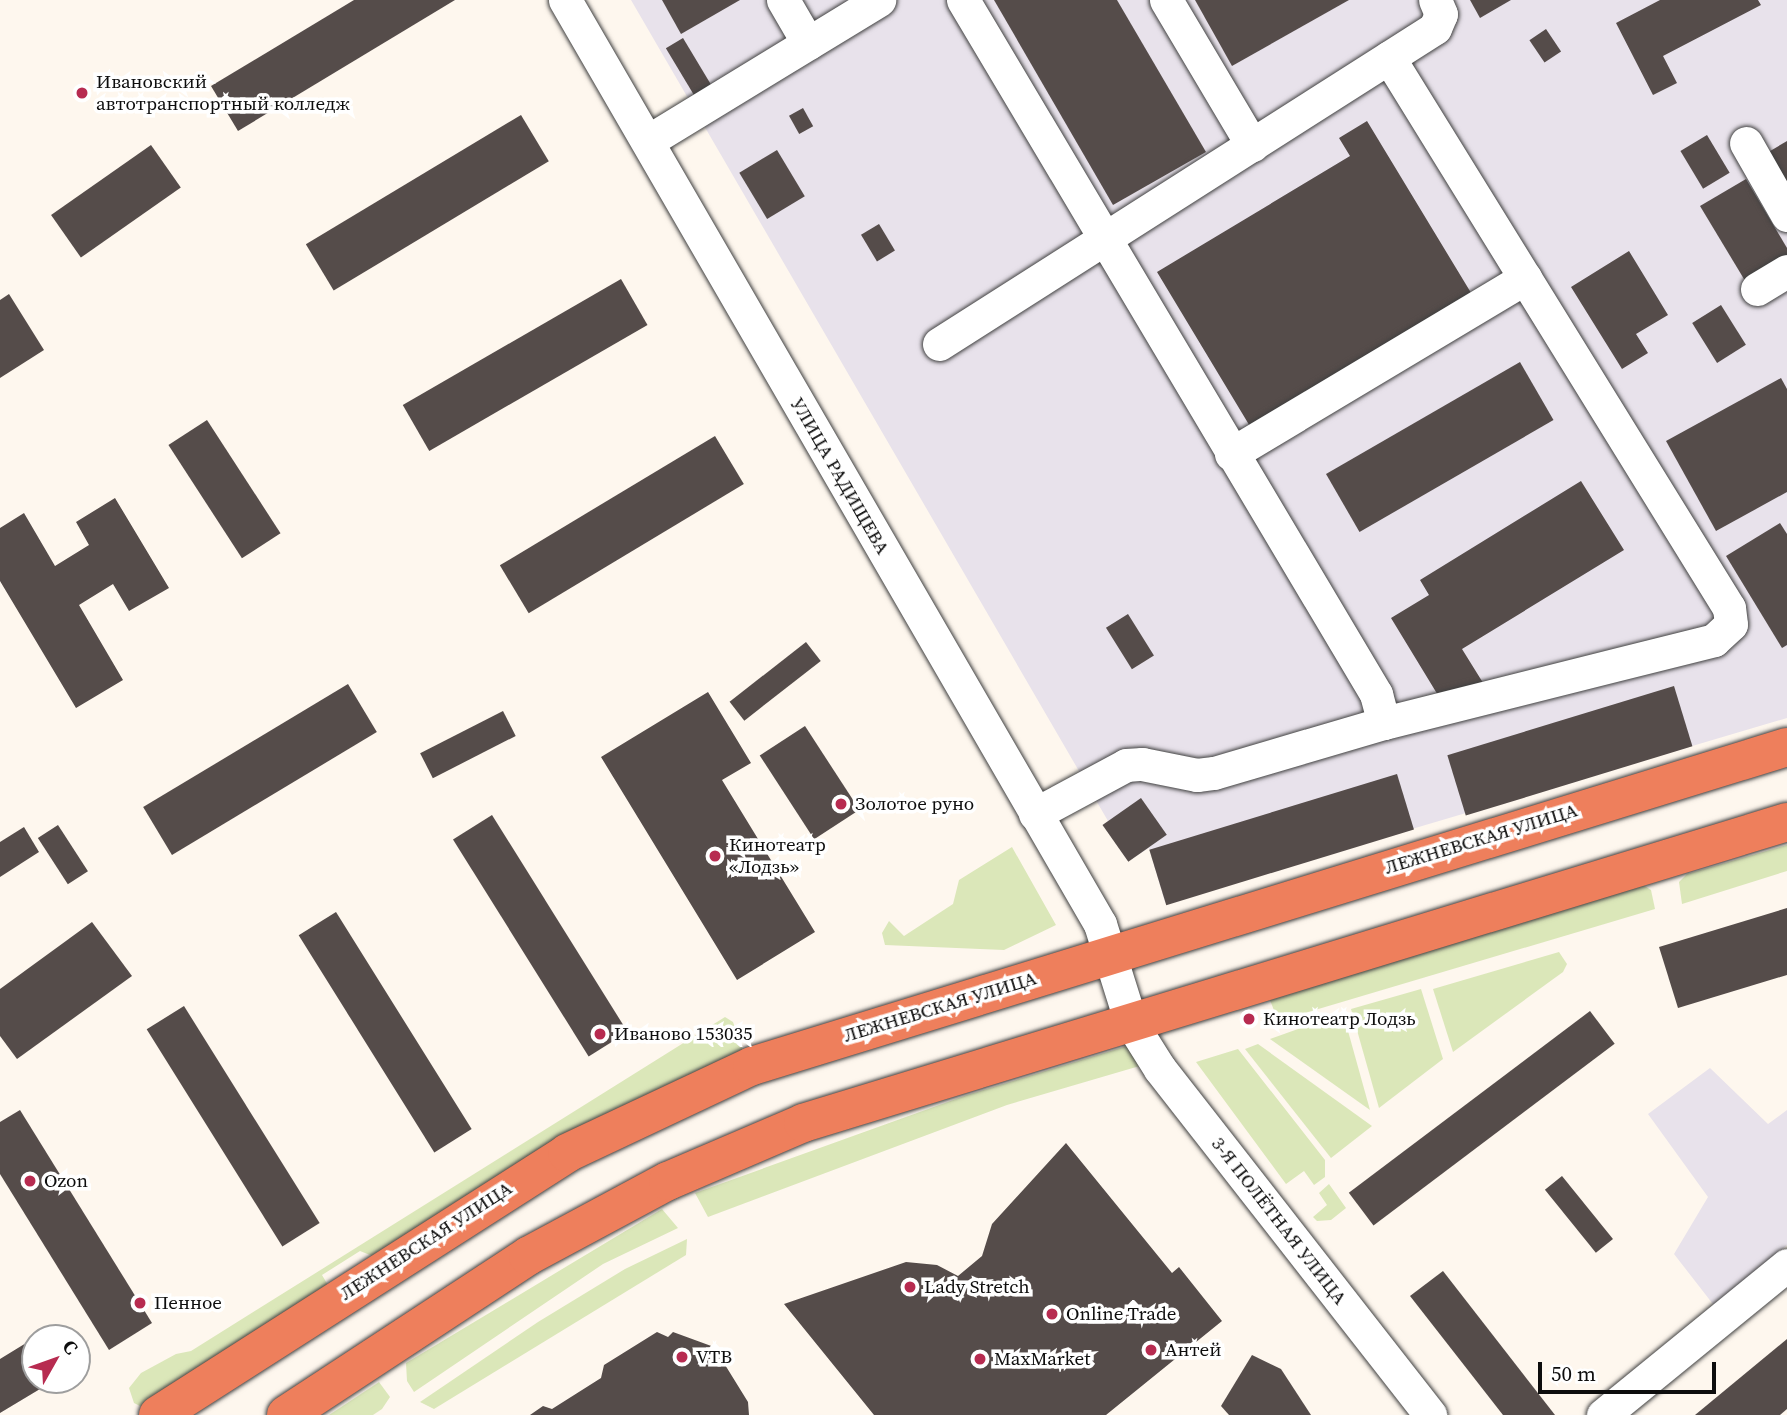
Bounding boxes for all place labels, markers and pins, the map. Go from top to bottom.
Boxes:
place label: Ивановский автотранспортный колледж [96,71,350,115]
marker: Ивановский автотранспортный колледж [74,85,90,101]
place label: Золотое руно [855,793,974,815]
marker: Золотое руно [833,796,849,812]
place label: Кинотеатр «Лодзь» [729,834,826,878]
marker: Кинотеатр «Лодзь» [707,848,723,864]
place label: Кинотеатр Лодзь [1263,1008,1416,1030]
marker: Кинотеатр Лодзь [1241,1011,1257,1027]
place label: Иваново 153035 [614,1023,752,1045]
marker: Иваново 153035 [592,1026,608,1042]
place label: Ozon [44,1170,88,1192]
marker: Ozon [22,1173,38,1189]
place label: Lady Stretch [924,1276,1030,1298]
marker: Lady Stretch [902,1279,918,1295]
place label: Пенное [154,1292,222,1314]
marker: Пенное [132,1295,148,1311]
place label: Online Trade [1066,1303,1177,1325]
marker: Online Trade [1044,1306,1060,1322]
place label: Антей [1165,1339,1221,1361]
marker: Антей [1143,1342,1159,1358]
place label: VTB [696,1346,732,1368]
place label: MaxMarket [994,1348,1090,1370]
marker: VTB [674,1349,690,1365]
marker: MaxMarket [972,1351,988,1367]

